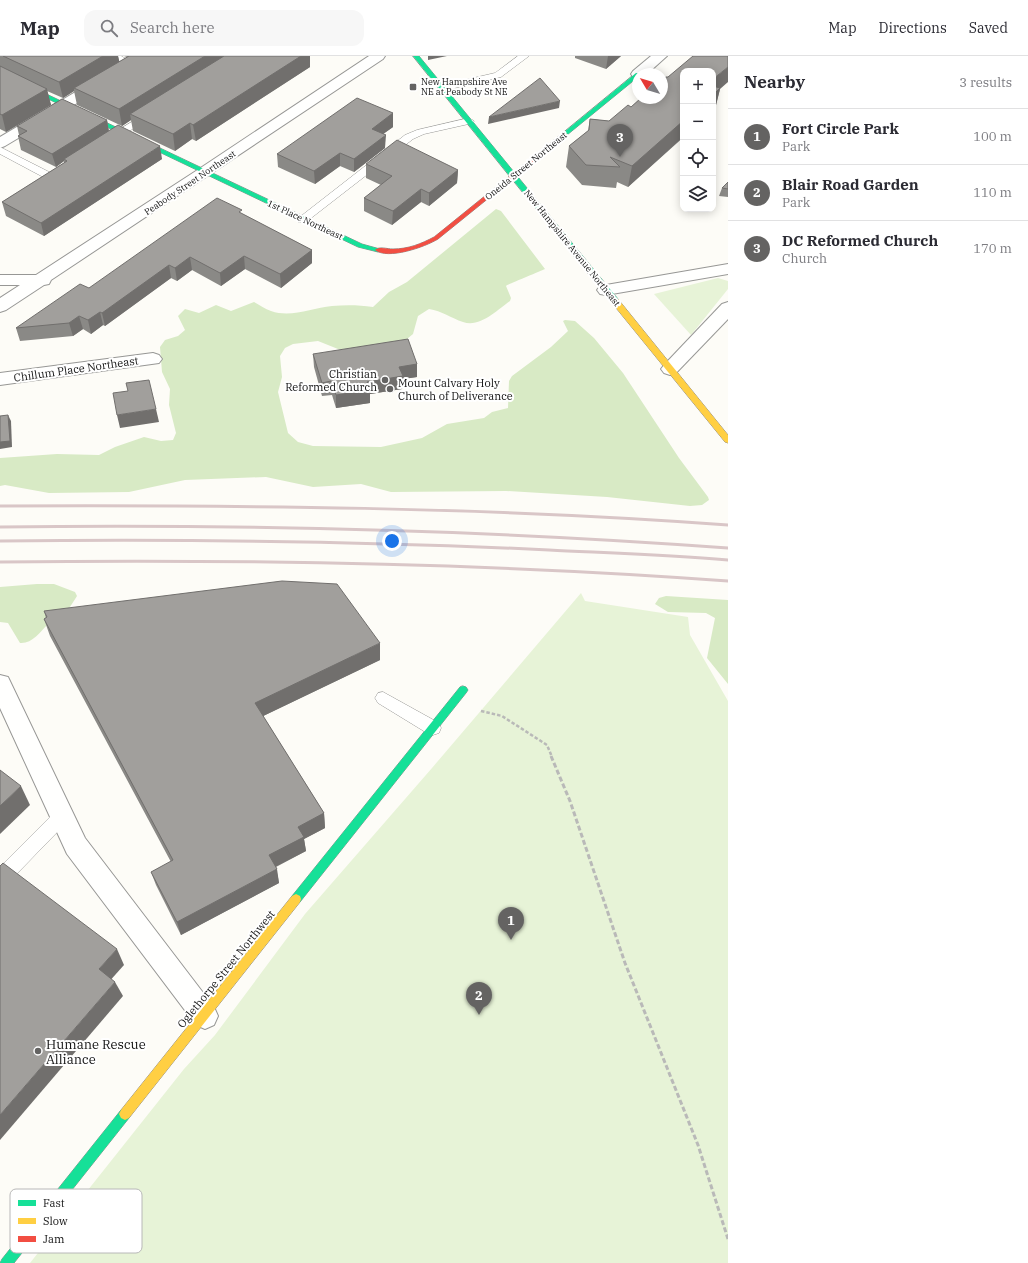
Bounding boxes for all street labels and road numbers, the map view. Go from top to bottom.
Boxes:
street label: Oneida Street Northeast [483,129,569,202]
street label: Peabody Street Northeast [142,148,237,217]
street label: New Hampshire Avenue Northeast [522,187,623,308]
street label: 1st Place Northeast [266,197,345,242]
street label: Chillum Place Northeast [13,353,139,385]
street label: Oglethorpe Street Northwest [174,907,278,1031]

